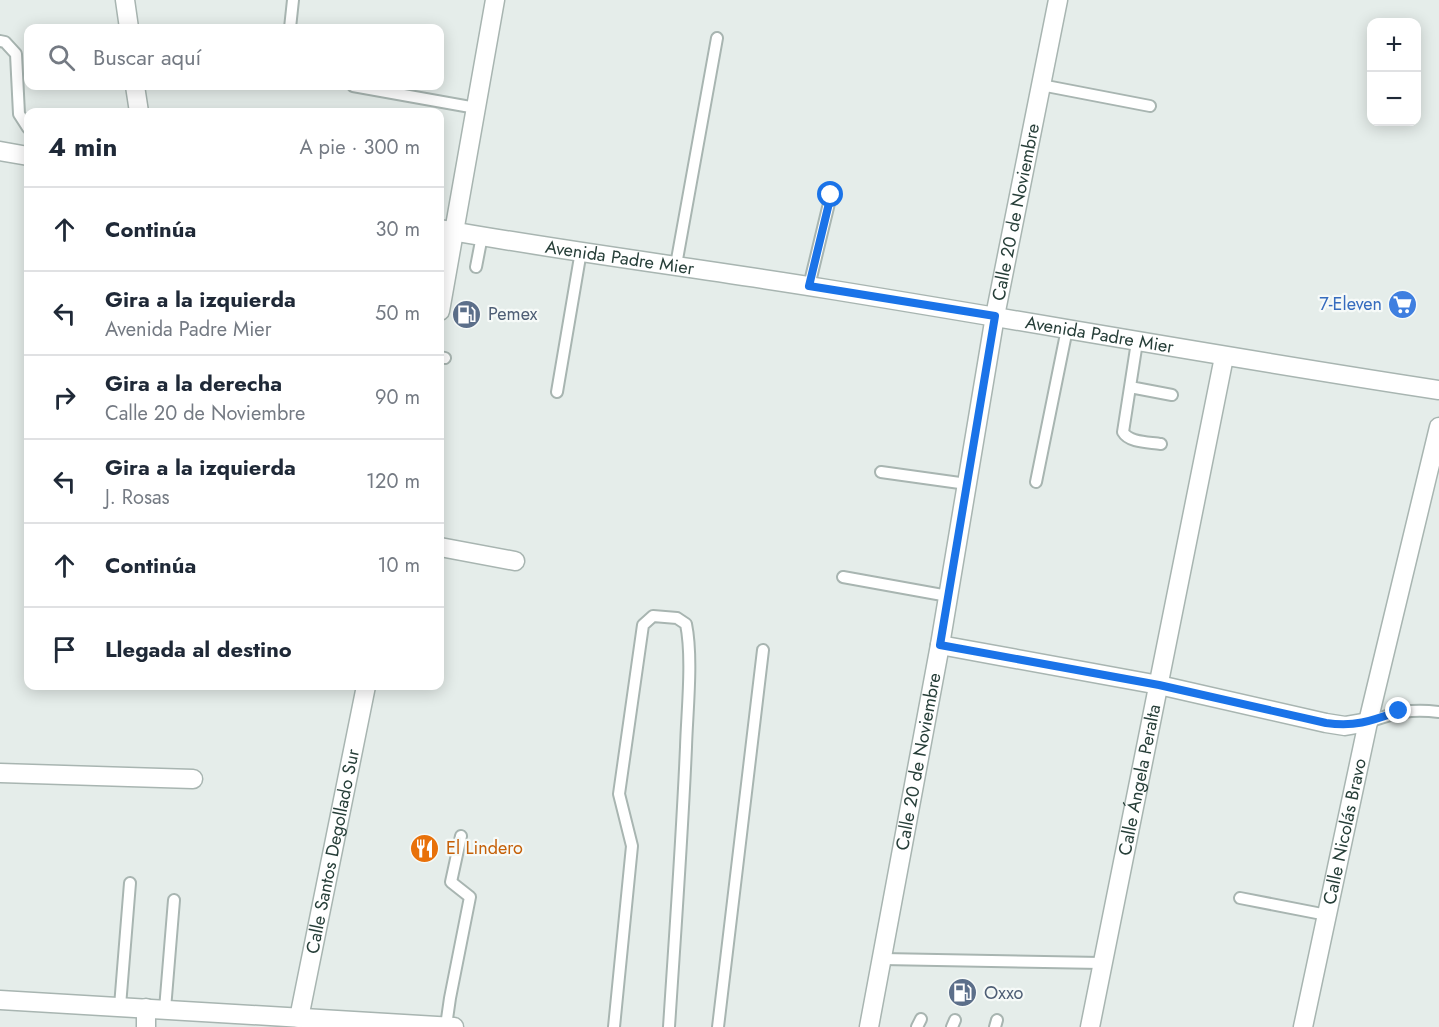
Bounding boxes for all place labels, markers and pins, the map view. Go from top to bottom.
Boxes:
supermarket icon: 7-Eleven [1387,288,1419,320]
place label: 7-Eleven [1319,291,1382,317]
fuel station icon: Pemex [451,298,483,330]
place label: Pemex [488,301,538,327]
restaurant icon: El Lindero [409,832,441,864]
place label: El Lindero [446,835,523,861]
fuel station icon: Oxxo [947,977,979,1009]
place label: Oxxo [984,980,1024,1006]

